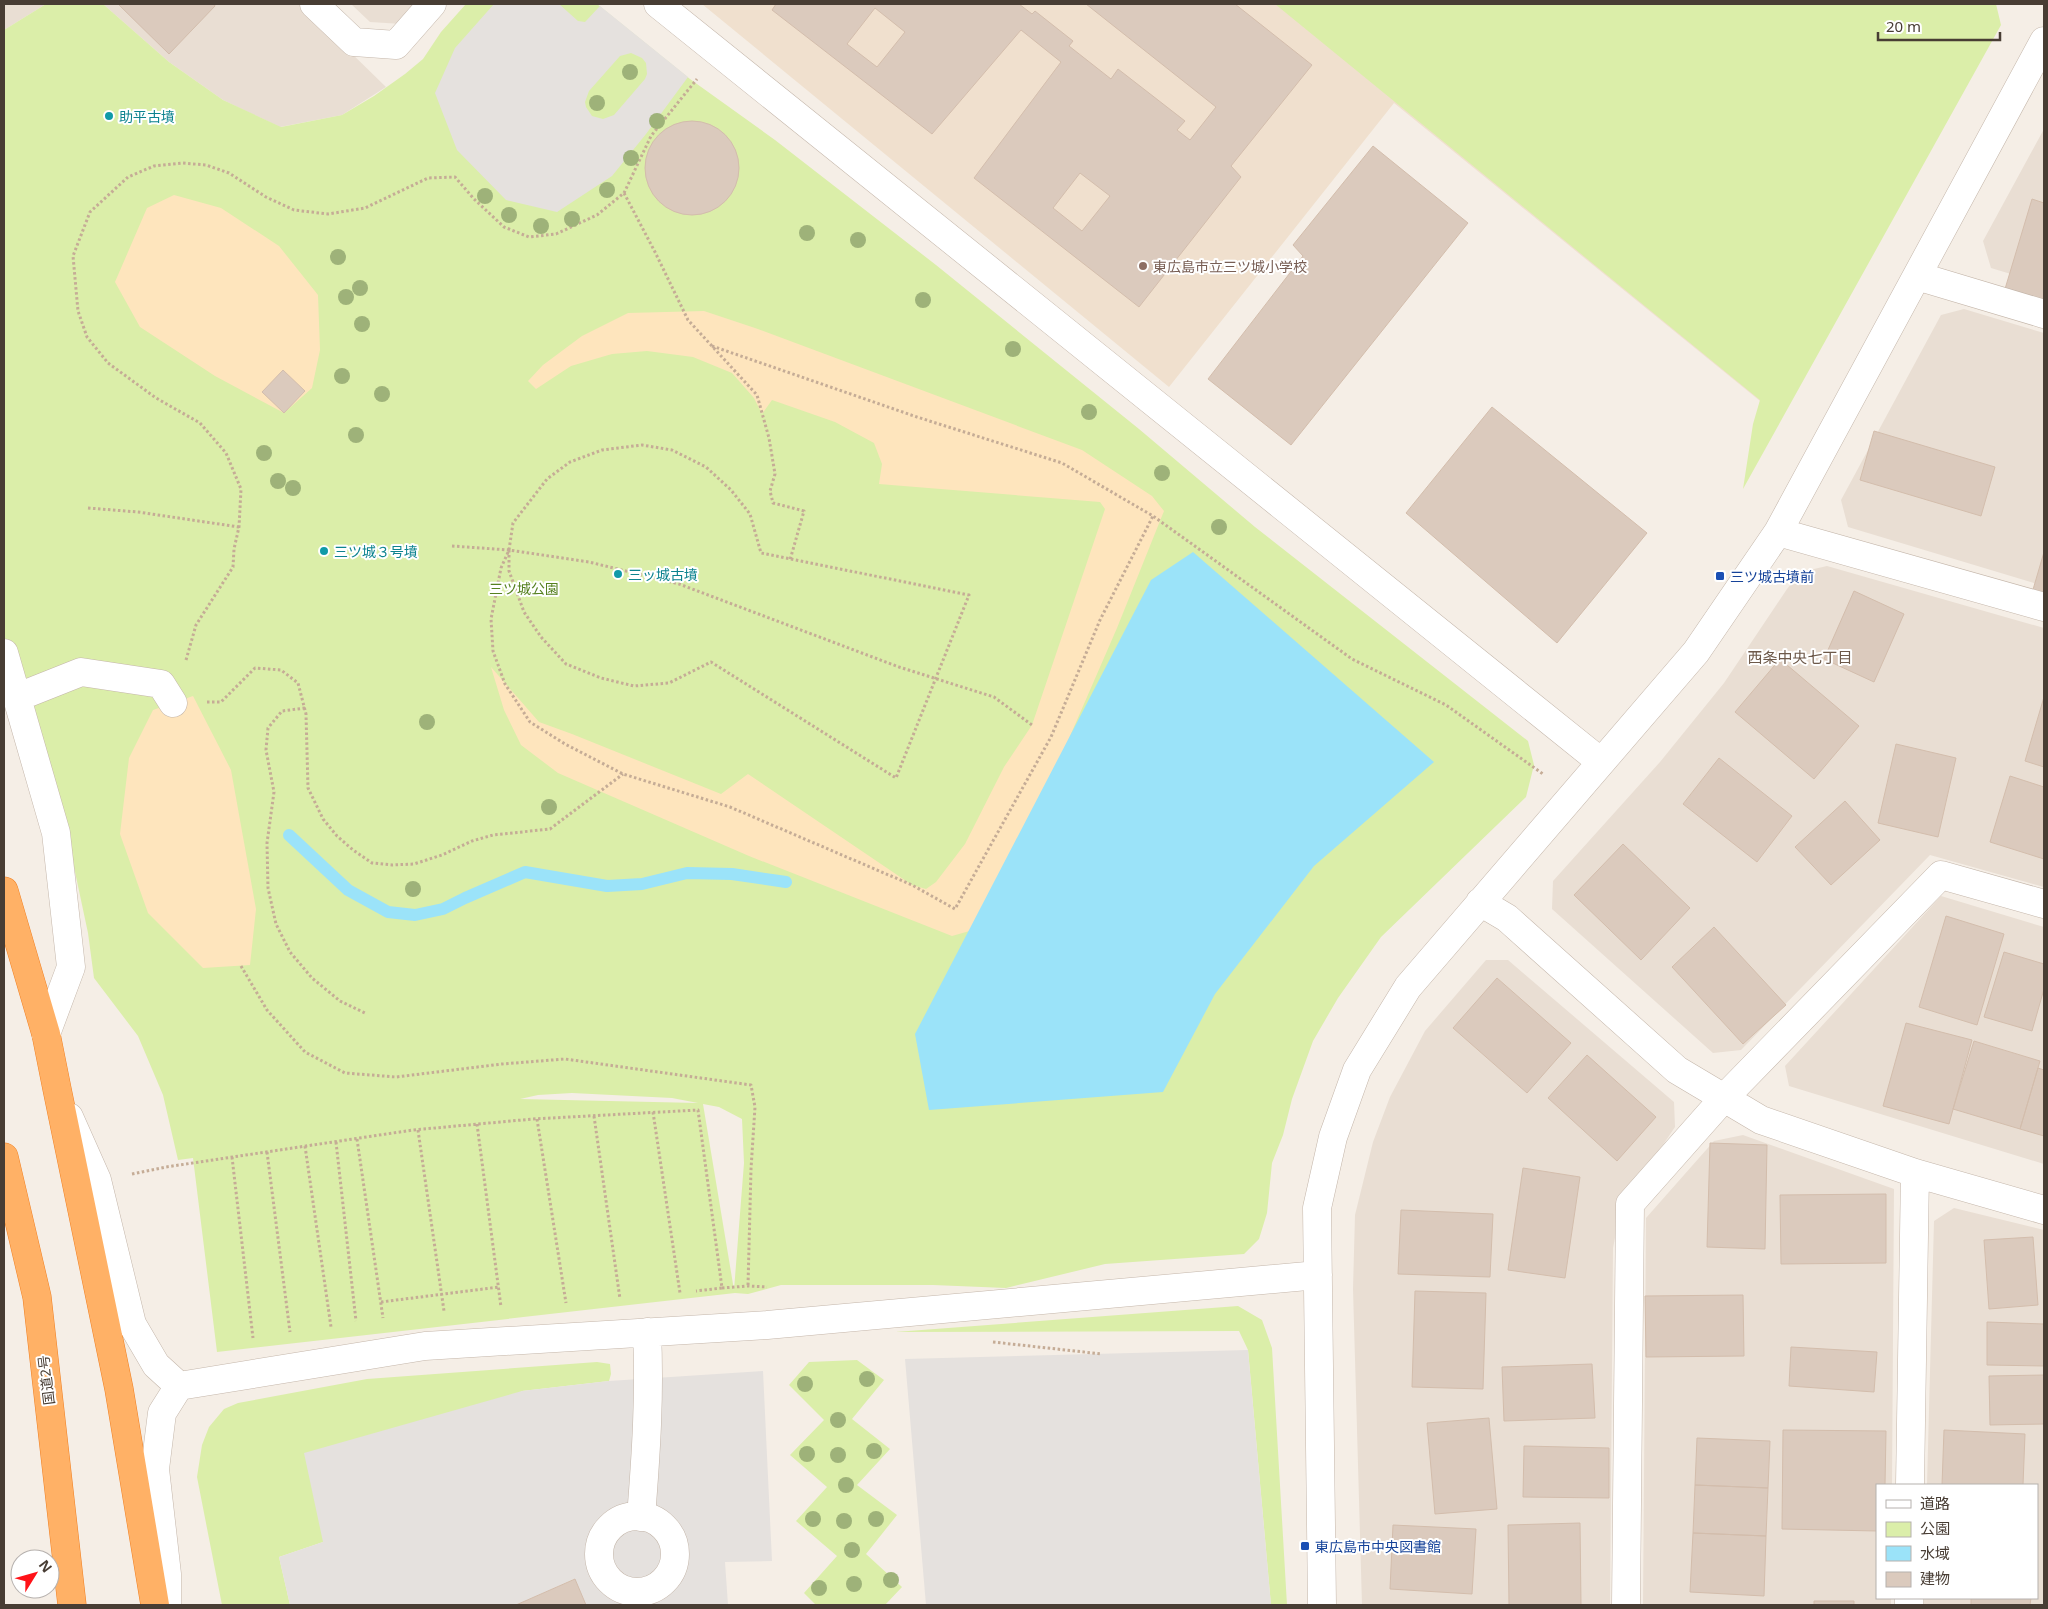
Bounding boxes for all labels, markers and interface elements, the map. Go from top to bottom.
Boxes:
scale bar [1878,10,2000,42]
text: 20 m [1886,16,1921,36]
place label: 助平古墳 [119,107,175,126]
marker: 助平古墳 [103,110,115,122]
place label: 東広島市立三ツ城小学校 [1153,257,1307,276]
marker: 東広島市立三ツ城小学校 [1137,260,1149,272]
place label: 三ツ城３号墳 [334,542,418,561]
marker: 三ツ城３号墳 [318,545,330,557]
place label: 三ッ城古墳 [628,565,698,584]
place label: 三ツ城古墳前 [1730,567,1814,586]
marker: 三ッ城古墳 [612,568,624,580]
marker: 三ツ城古墳前 [1714,570,1726,582]
park label: 三ツ城公園 [489,579,559,598]
district label: 西条中央七丁目 [1747,647,1853,667]
street label: 国道2号 [34,1354,58,1406]
legend [1876,1484,2038,1599]
text: 道路 [1920,1493,1950,1513]
text: 公園 [1920,1518,1950,1538]
place label: 東広島市中央図書館 [1315,1537,1441,1556]
marker: 東広島市中央図書館 [1299,1540,1311,1552]
text: 水域 [1920,1543,1950,1563]
north arrow [10,1549,60,1599]
text: N [35,1556,57,1576]
text: 建物 [1920,1568,1950,1588]

